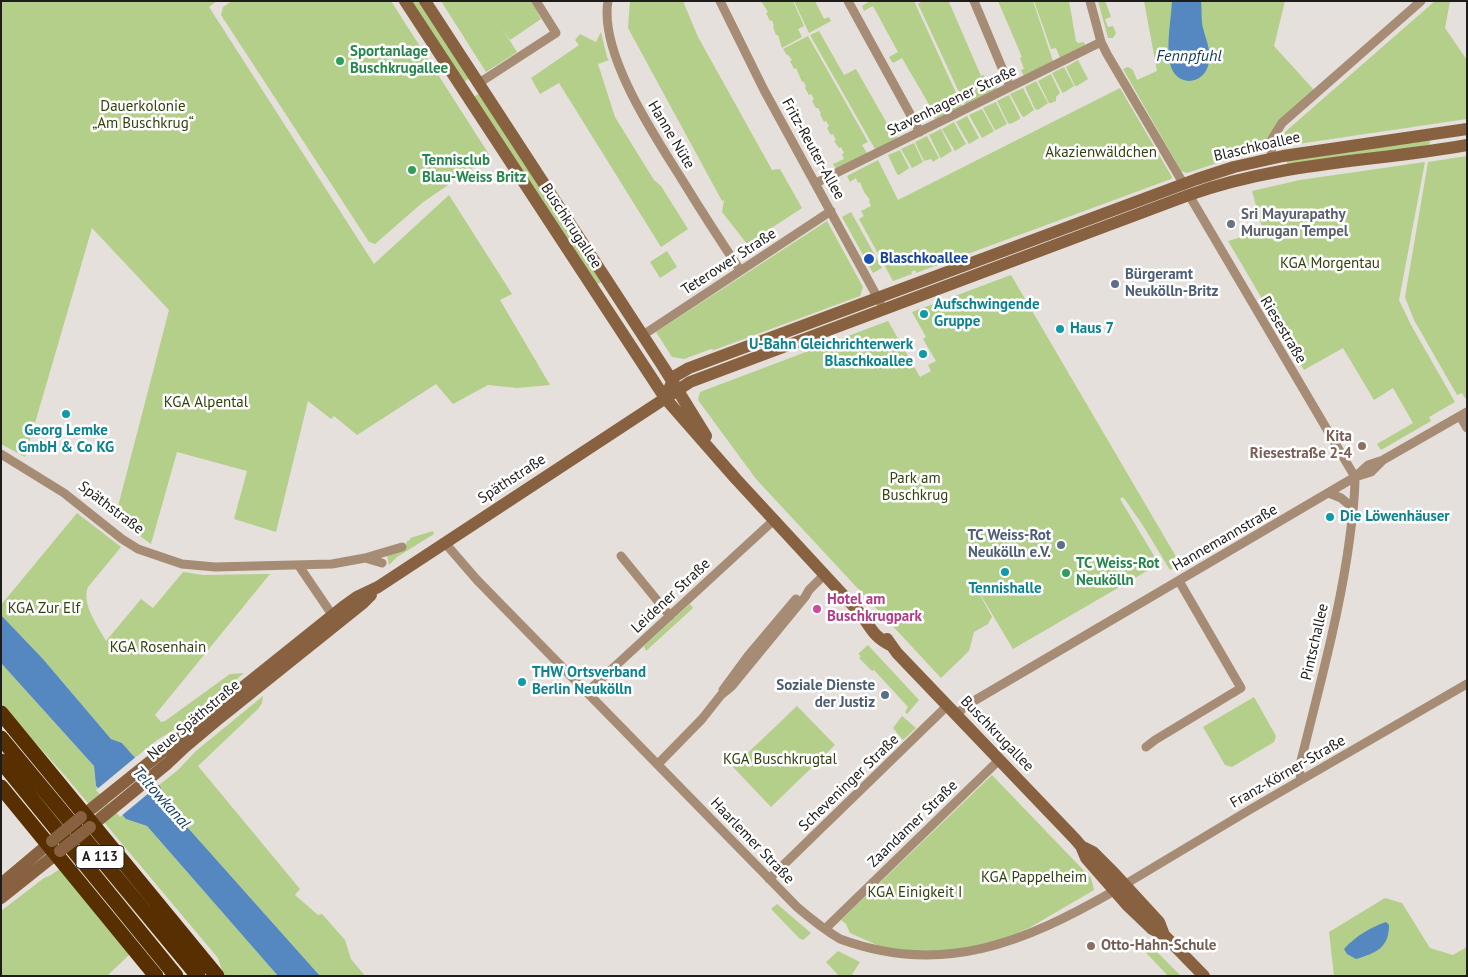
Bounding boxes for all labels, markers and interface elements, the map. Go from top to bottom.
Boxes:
place label: Sportanlage Buschkrugallee [350,43,448,78]
water label: Fennpfuhl [1156,46,1222,66]
marker: Sportanlage Buschkrugallee [334,55,346,67]
street label: Stavenhagener Straße [884,62,1020,140]
street label: Fritz-Reuter-Allee [778,95,848,203]
park label: Dauerkolonie „Am Buschkrug“ [92,98,194,133]
street label: Hanne Nüte [644,98,698,172]
street label: Blaschkoallee [1212,128,1302,166]
park label: Akazienwäldchen [1045,144,1157,162]
place label: Tennisclub Blau-Weiss Britz [422,152,526,187]
marker: Tennisclub Blau-Weiss Britz [406,164,418,176]
street label: Buschkrugallee [537,180,605,272]
place label: Sri Mayurapathy Murugan Tempel [1241,206,1348,241]
marker: Sri Mayurapathy Murugan Tempel [1225,218,1237,230]
street label: Teterower Straße [678,225,780,299]
place label: Blaschkoallee [880,250,968,268]
marker: Blaschkoallee [862,252,876,266]
park label: KGA Morgentau [1280,255,1380,273]
place label: Bürgeramt Neukölln-Britz [1125,266,1218,301]
marker: Bürgeramt Neukölln-Britz [1109,278,1121,290]
street label: Riesestraße [1256,293,1310,367]
place label: Aufschwingende Gruppe [934,296,1040,331]
marker: Aufschwingende Gruppe [918,308,930,320]
place label: Haus 7 [1070,320,1114,338]
marker: Haus 7 [1054,323,1066,335]
place label: U-Bahn Gleichrichterwerk Blaschkoallee [749,336,913,371]
marker: U-Bahn Gleichrichterwerk Blaschkoallee [917,348,929,360]
park label: KGA Alpental [164,394,248,412]
marker: Georg Lemke GmbH & Co KG [60,408,72,420]
place label: Georg Lemke GmbH & Co KG [18,422,114,457]
place label: Kita Riesestraße 2-4 [1250,428,1352,463]
marker: Kita Riesestraße 2-4 [1356,440,1368,452]
street label: Späthstraße [475,450,549,508]
park label: Park am Buschkrug [882,470,948,505]
street label: Späthstraße [75,478,147,538]
street label: Hannemannstraße [1169,501,1281,575]
place label: Die Löwenhäuser [1340,508,1450,526]
marker: Die Löwenhäuser [1324,511,1336,523]
place label: TC Weiss-Rot Neukölln e.V. [967,527,1051,562]
marker: TC Weiss-Rot Neukölln e.V. [1055,539,1067,551]
street label: Leidener Straße [628,555,714,637]
place label: TC Weiss-Rot Neukölln [1076,555,1160,590]
marker: Tennishalle [999,566,1011,578]
marker: TC Weiss-Rot Neukölln [1060,567,1072,579]
place label: Tennishalle [969,580,1041,598]
place label: Hotel am Buschkrugpark [827,591,922,626]
park label: KGA Zur Elf [8,600,80,618]
street label: Pintschallee [1297,602,1333,682]
marker: Hotel am Buschkrugpark [811,603,823,615]
park label: KGA Rosenhain [110,639,206,657]
place label: THW Ortsverband Berlin Neukölln [532,664,646,699]
street label: Neue Späthstraße [144,676,244,764]
marker: THW Ortsverband Berlin Neukölln [516,676,528,688]
place label: Soziale Dienste der Justiz [776,677,875,712]
marker: Soziale Dienste der Justiz [879,689,891,701]
street label: Buschkrugallee [957,693,1037,775]
street label: Scheveninger Straße [795,731,903,835]
street label: Franz-Körner-Straße [1227,732,1349,812]
park label: KGA Buschkrugtal [723,751,837,769]
water label: Teltowkanal [128,763,194,833]
street label: Zaandamer Straße [865,777,961,871]
street label: Haarlemer Straße [706,794,798,888]
road number: A 113 [76,846,124,869]
park label: KGA Pappelheim [981,869,1087,887]
park label: KGA Einigkeit I [868,884,962,902]
place label: Otto-Hahn-Schule [1101,937,1216,955]
marker: Otto-Hahn-Schule [1085,940,1097,952]

